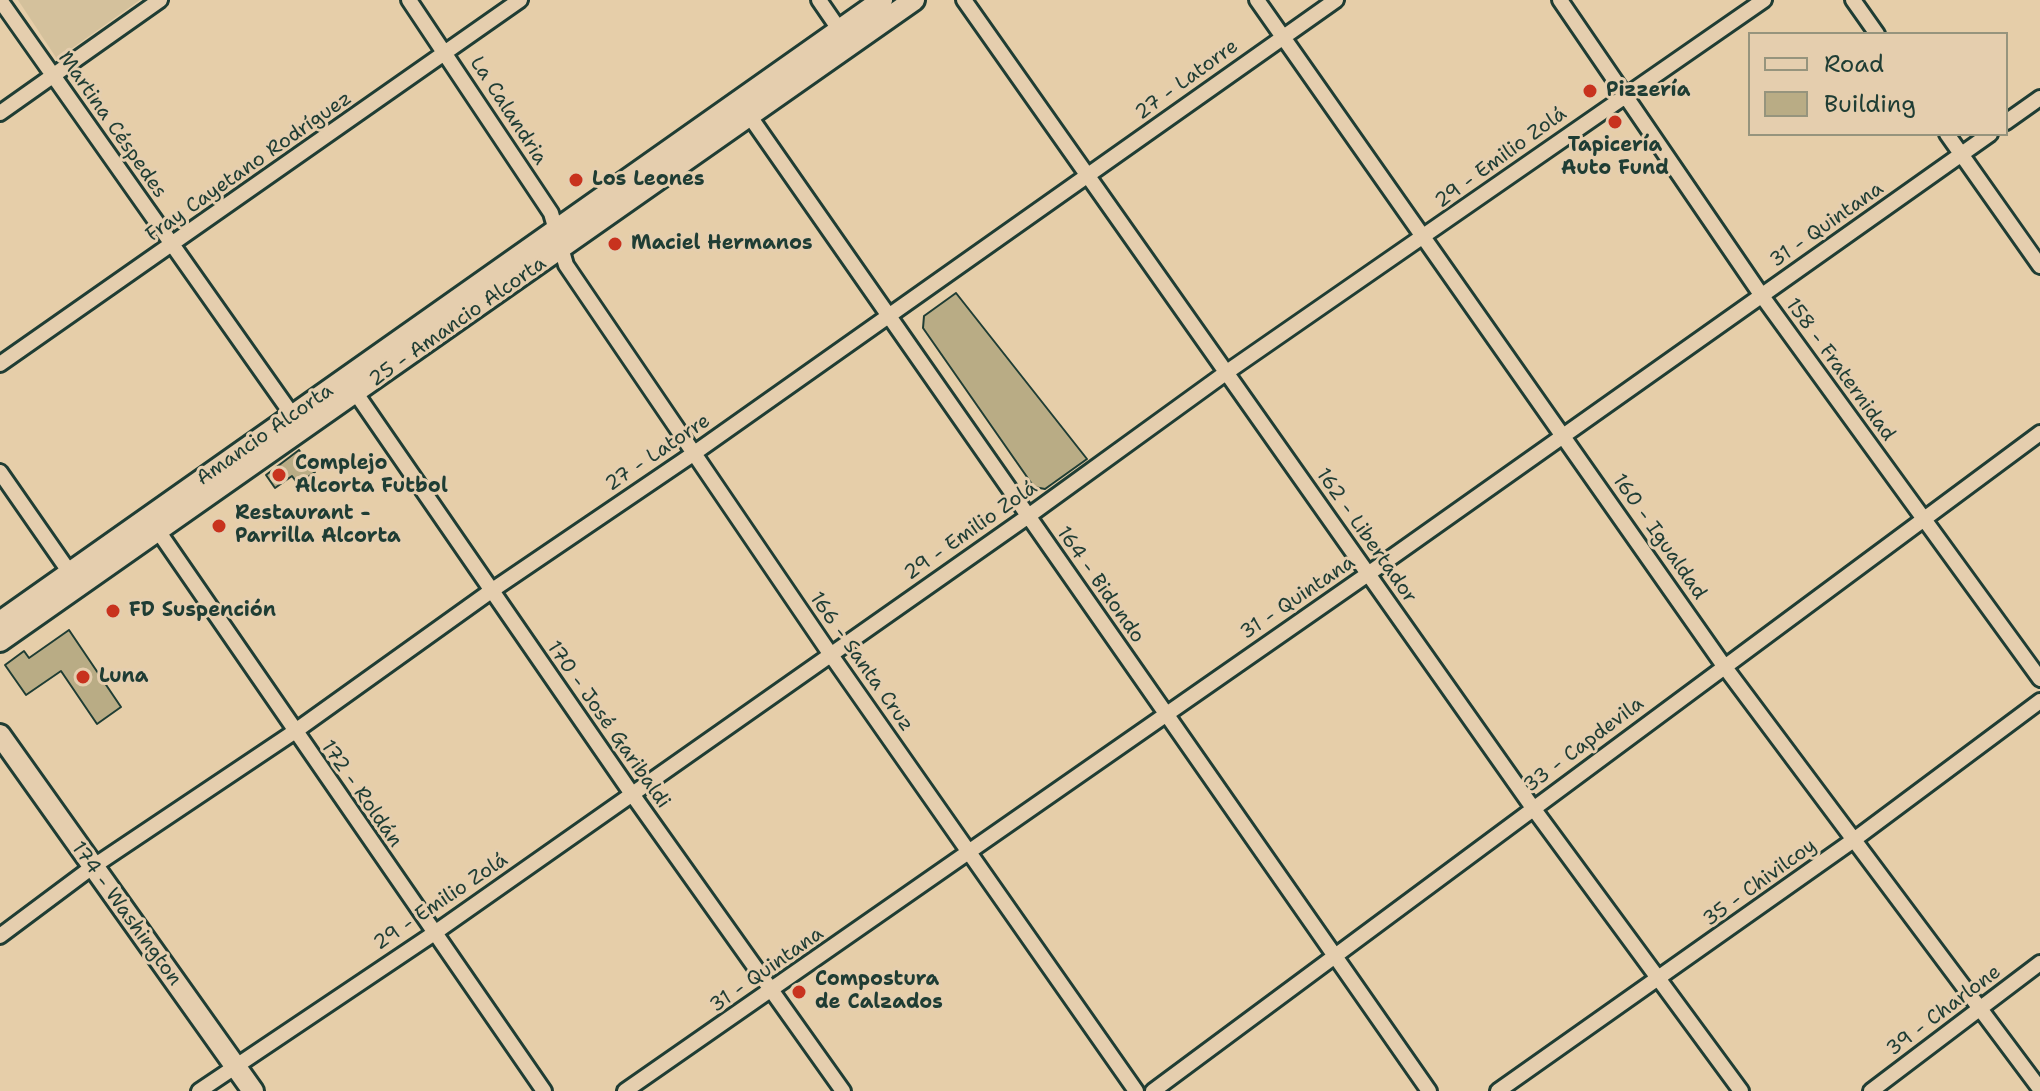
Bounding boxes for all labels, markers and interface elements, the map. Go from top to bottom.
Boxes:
legend [1748,32,2008,136]
street label: 27 - Latorre [1131,35,1243,125]
street label: Martina Céspedes [52,47,172,203]
text: Road [1824,48,1884,80]
street label: La Calandria [464,52,552,170]
place label: Pizzería [1606,79,1690,103]
marker: Pizzería [1581,82,1599,100]
street label: Fray Cayetano Rodríguez [142,87,356,247]
text: Building [1824,88,1916,120]
street label: 29 - Emilio Zolá [1431,102,1571,214]
marker: Tapicería Auto Fund [1606,113,1624,131]
place label: Tapicería Auto Fund [1561,134,1669,181]
place label: Los Leones [592,168,705,192]
marker: Los Leones [567,171,585,189]
street label: 31 - Quintana [1766,177,1888,273]
place label: Maciel Hermanos [631,232,813,256]
marker: Maciel Hermanos [606,235,624,253]
street label: 25 - Amancio Alcorta [365,252,551,392]
street label: 158 - Fraternidad [1780,294,1900,446]
street label: Amancio Alcorta [192,379,338,491]
street label: 27 - Latorre [601,409,715,497]
place label: Complejo Alcorta Futbol [295,452,448,499]
street label: 162 - Libertador [1310,464,1422,608]
marker: Complejo Alcorta Futbol [270,466,288,484]
street label: 160 - Igualdad [1607,470,1711,604]
street label: 29 - Emilio Zolá [900,476,1042,586]
place label: Restaurant - Parrilla Alcorta [235,502,401,549]
marker: Restaurant - Parrilla Alcorta [210,517,228,535]
street label: 164 - Bidondo [1051,522,1149,648]
street label: 31 - Quintana [1236,551,1360,645]
street label: 166 - Santa Cruz [804,588,918,736]
place label: FD Suspención [129,599,276,623]
marker: FD Suspención [104,602,122,620]
street label: 170 - José Garibaldi [541,637,675,813]
place label: Luna [99,665,148,689]
marker: Luna [74,668,92,686]
street label: 33 - Capdevila [1519,692,1649,798]
street label: 172 - Roldán [315,736,407,852]
street label: 35 - Chivilcoy [1699,834,1821,932]
street label: 174 - Washington [66,837,186,991]
street label: 29 - Emilio Zolá [369,848,513,956]
street label: 31 - Quintana [706,922,828,1018]
street label: 39 - Charlone [1882,960,2006,1062]
place label: Compostura de Calzados [815,968,943,1015]
marker: Compostura de Calzados [790,983,808,1001]

